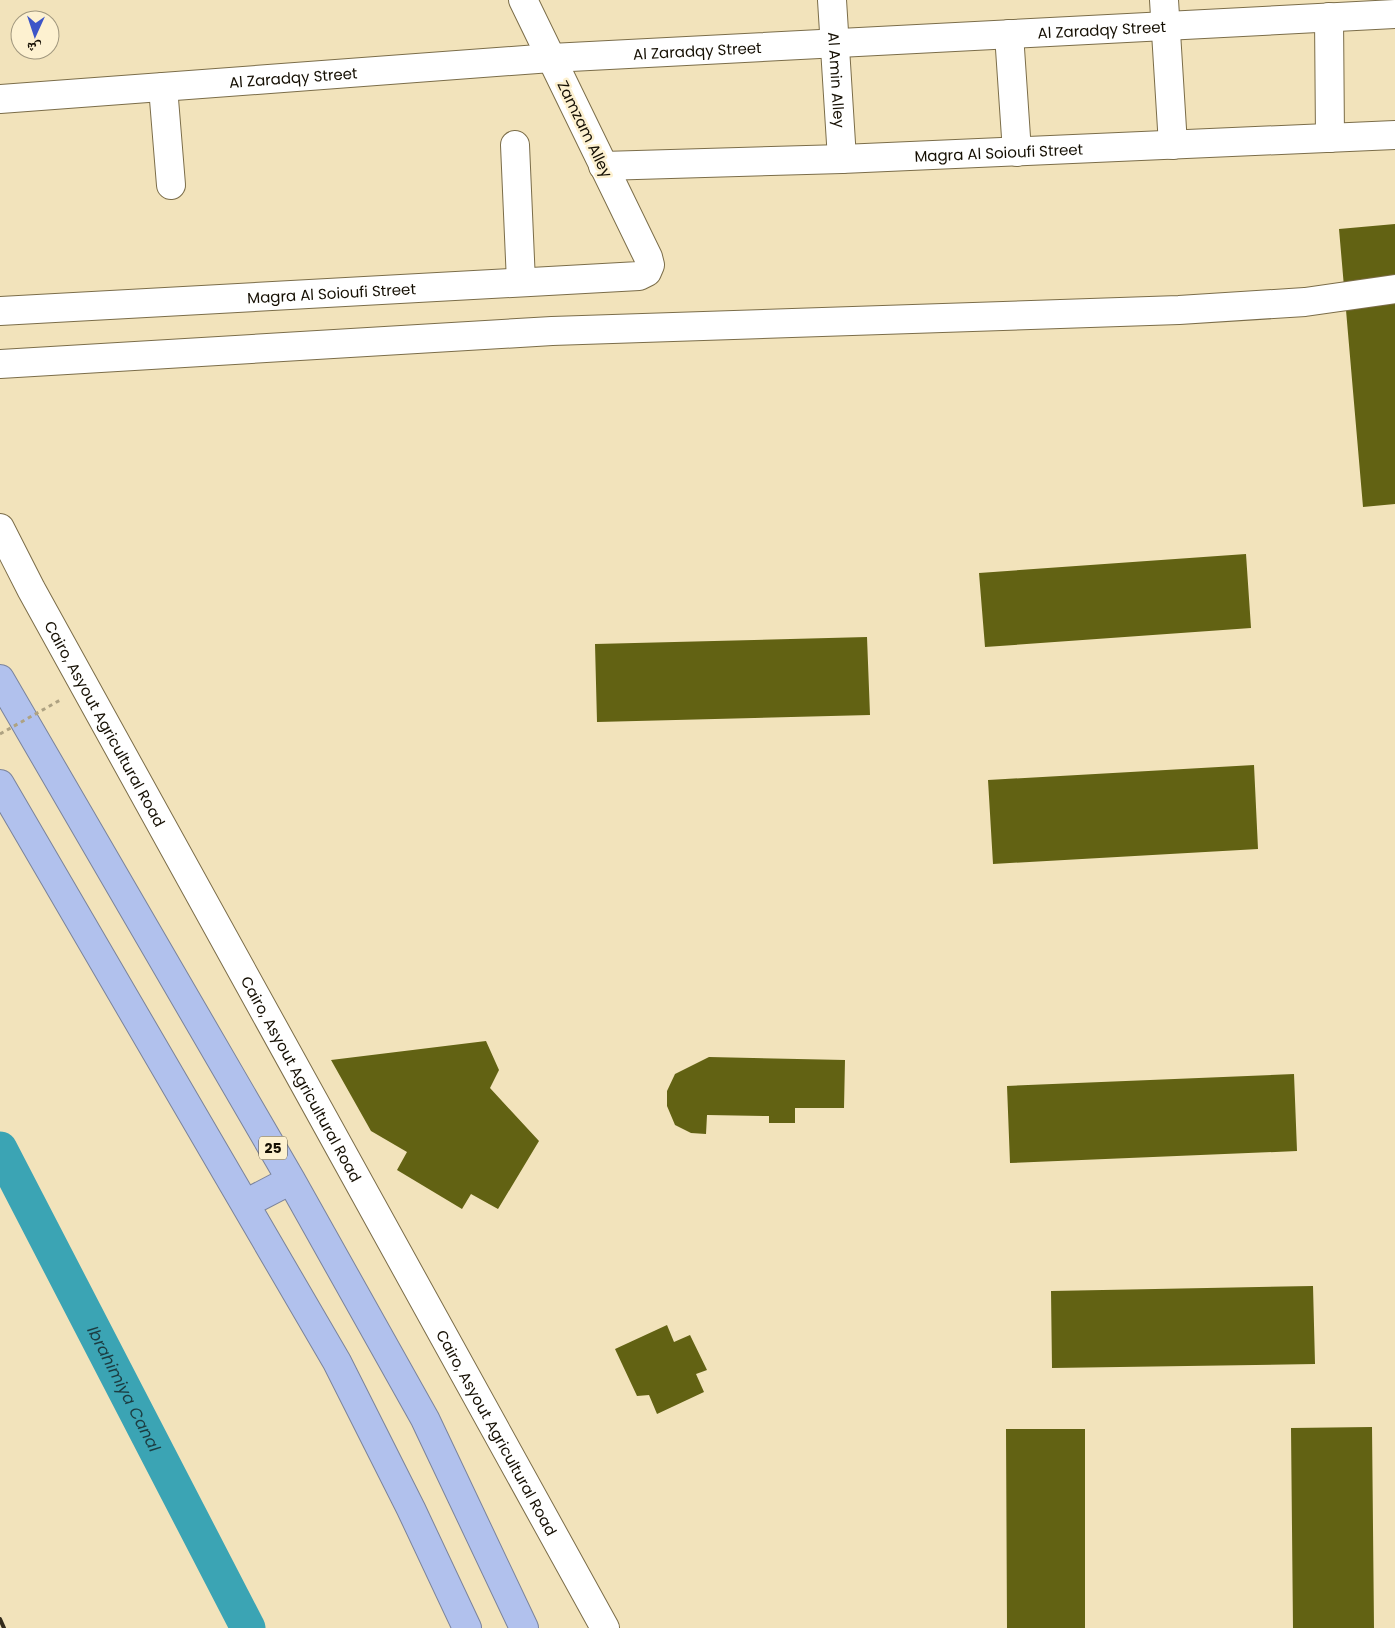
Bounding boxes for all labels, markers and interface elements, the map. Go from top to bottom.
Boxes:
north arrow [10,10,60,60]
street label: Al Zaradqy Street [1037,15,1166,43]
street label: Al Amin Alley [824,31,851,129]
street label: Al Zaradqy Street [633,37,762,64]
text: ش [26,38,42,58]
street label: Al Zaradqy Street [228,62,358,92]
street label: Zamzam Alley [552,77,618,181]
street label: Magra Al Soioufi Street [914,138,1084,166]
street label: Magra Al Soioufi Street [247,278,416,308]
street label: Cairo, Asyout Agricultural Road [40,617,171,830]
street label: Cairo, Asyout Agricultural Road [236,972,367,1186]
road number: 25 [259,1136,287,1160]
water label: Ibrahimiya Canal [82,1322,166,1456]
street label: Cairo, Asyout Agricultural Road [432,1326,562,1539]

